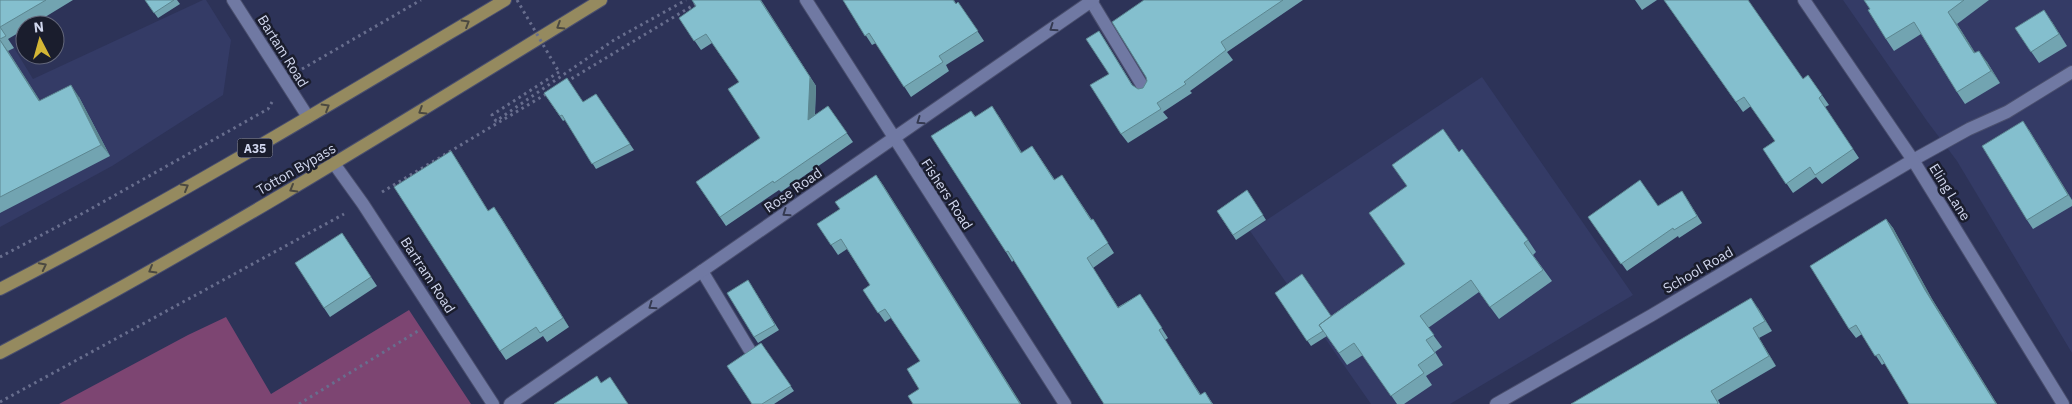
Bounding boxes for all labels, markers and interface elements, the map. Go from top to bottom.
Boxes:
street label: Bartam Road [254,11,312,91]
north arrow [15,15,65,65]
text: N [33,18,45,37]
one-way arrow [556,19,565,29]
one-way arrow [461,20,470,30]
one-way arrow [1049,22,1059,31]
one-way arrow [321,103,330,113]
one-way arrow [418,105,427,114]
one-way arrow [916,115,925,124]
road number: A35 [238,138,272,158]
street label: Totton Bypass [253,139,339,199]
street label: Fishers Road [917,155,977,233]
street label: Eling Lane [1925,160,1975,224]
street label: Rose Road [761,164,825,216]
one-way arrow [180,183,189,193]
one-way arrow [289,183,298,193]
one-way arrow [782,207,792,216]
street label: Bartram Road [397,234,459,316]
street label: School Road [1660,243,1736,297]
one-way arrow [38,262,47,272]
one-way arrow [149,264,158,274]
one-way arrow [649,300,658,309]

